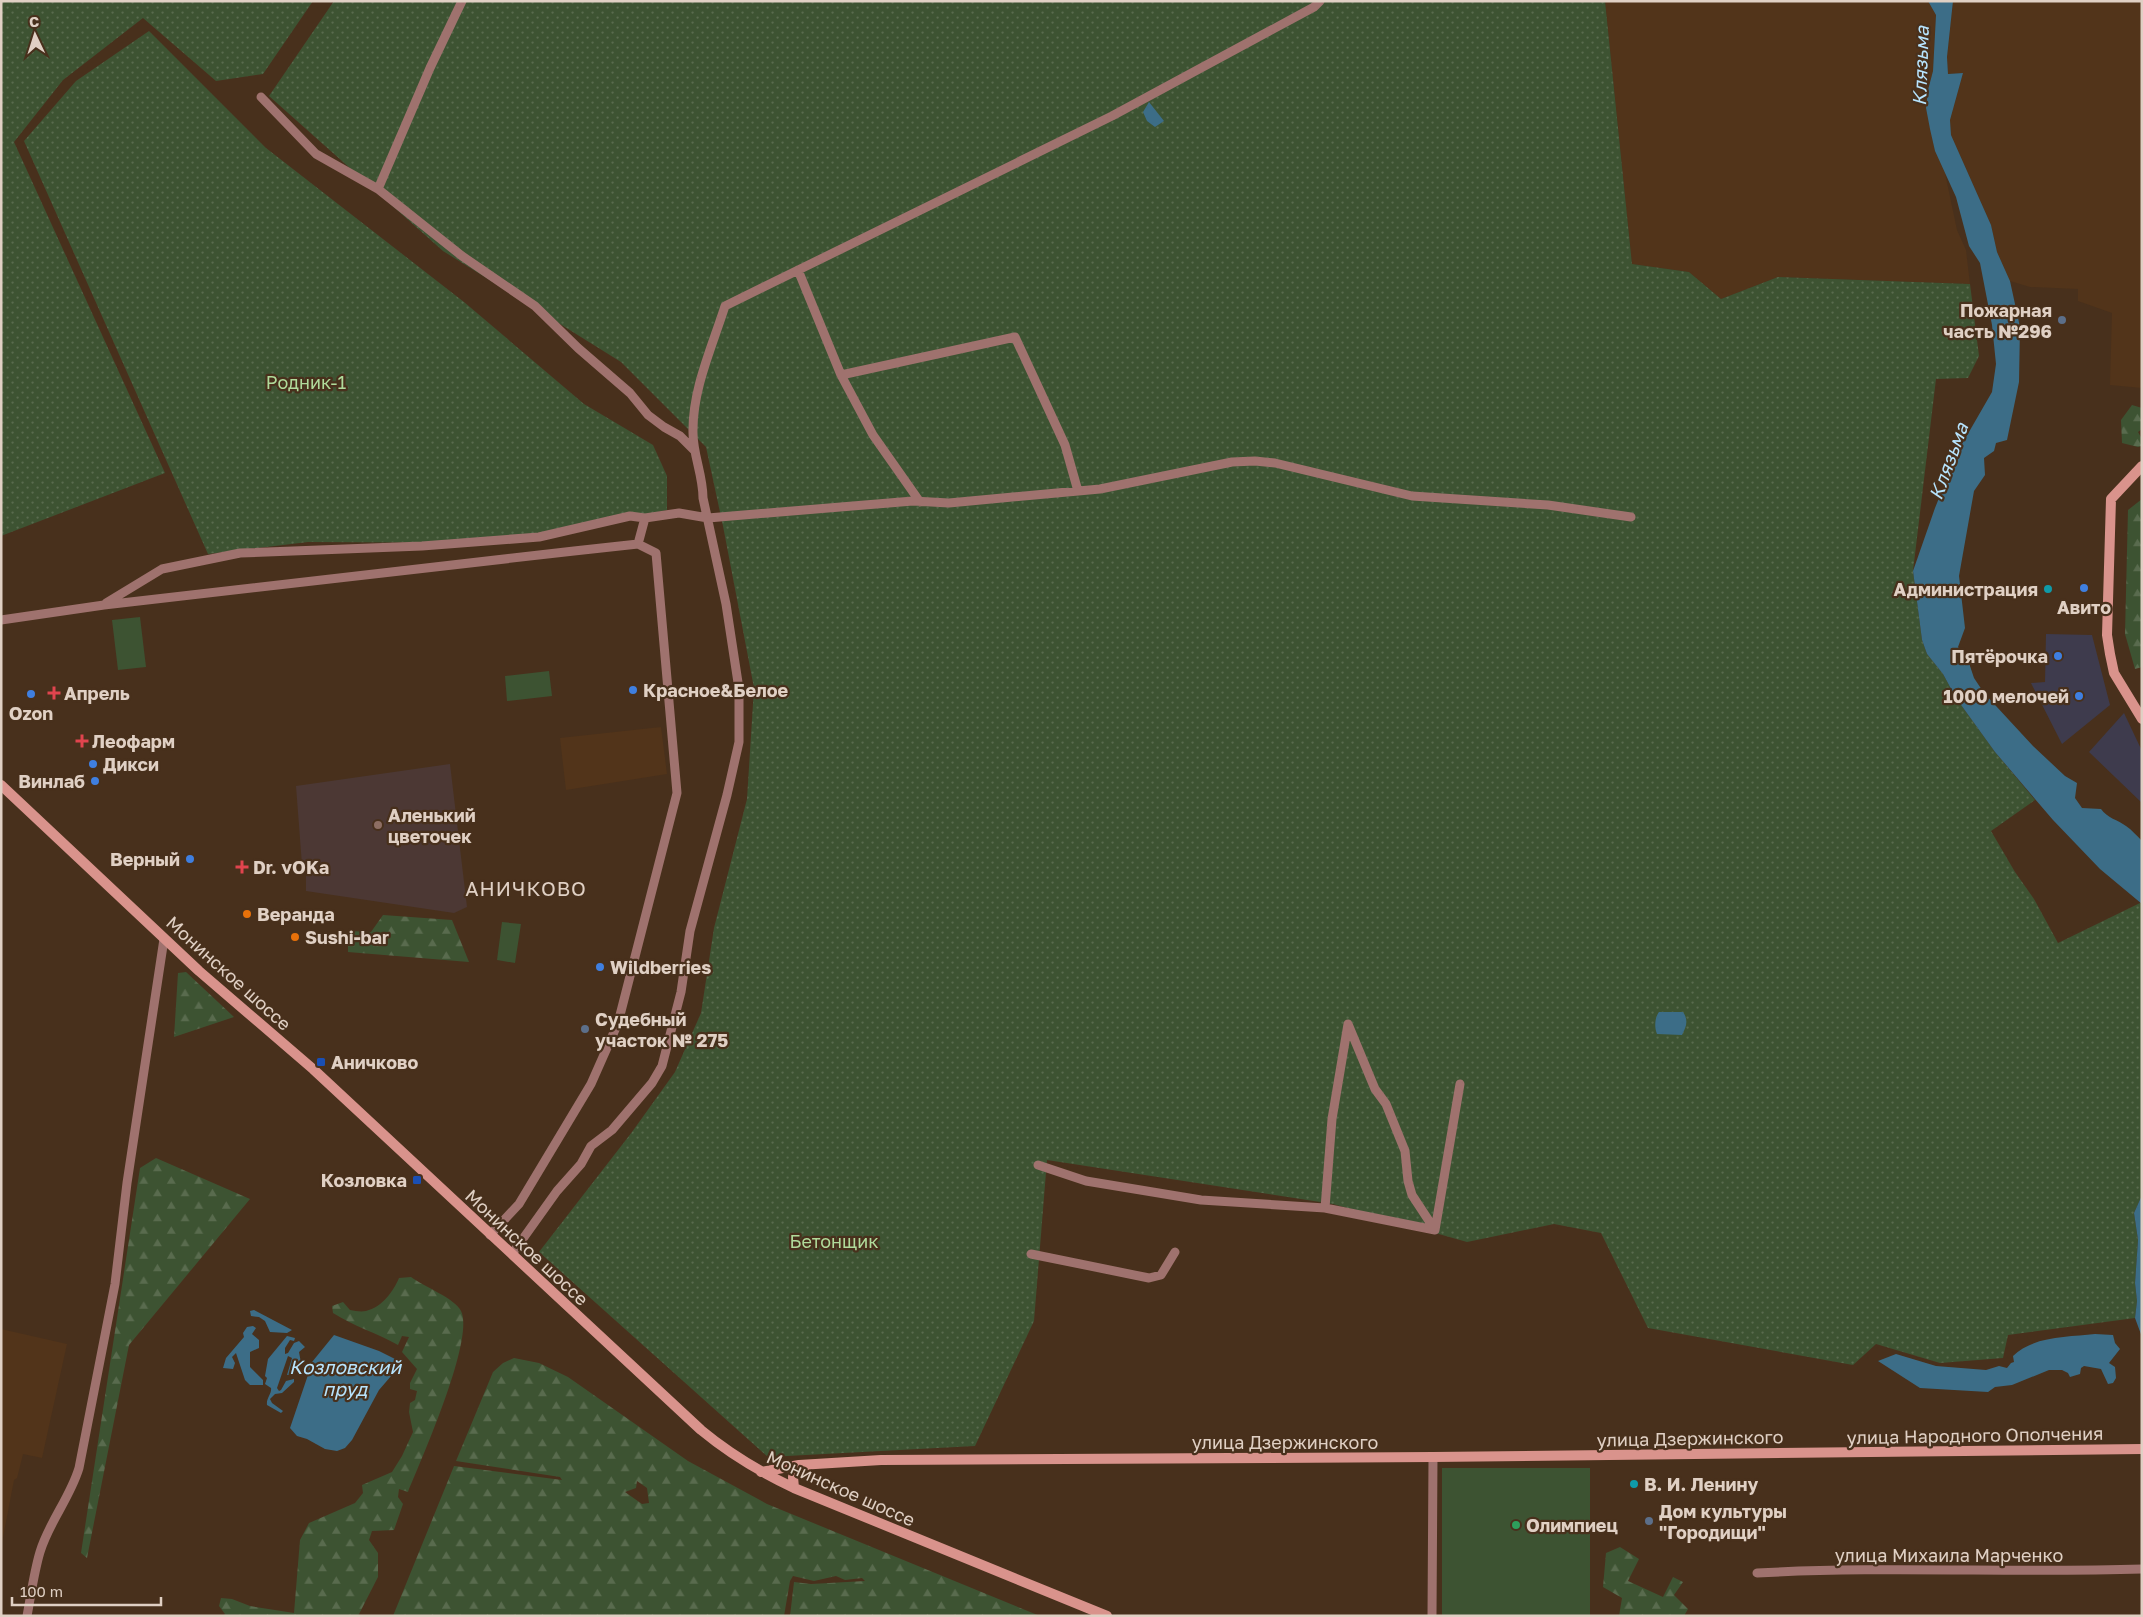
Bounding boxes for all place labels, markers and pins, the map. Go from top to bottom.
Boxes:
place label: Пожарная часть №296 [1943,299,2052,342]
marker: Пожарная часть №296 [2056,314,2068,326]
place label: Администрация [1894,578,2038,600]
marker: Авито [2078,582,2090,594]
marker: Администрация [2042,583,2054,595]
place label: Авито [2057,596,2111,618]
place label: Пятёрочка [1951,645,2048,667]
marker: Пятёрочка [2052,650,2064,662]
place label: Красное&Белое [643,679,788,701]
place label: Апрель [64,682,130,704]
marker: Красное&Белое [627,684,639,696]
place label: 1000 мелочей [1943,685,2069,707]
marker: Апрель [48,687,60,699]
marker: Ozon [25,688,37,700]
marker: 1000 мелочей [2073,690,2085,702]
place label: Ozon [9,702,53,724]
place label: Леофарм [92,730,175,752]
marker: Леофарм [76,735,88,747]
place label: Дикси [103,753,159,775]
marker: Дикси [87,758,99,770]
place label: Винлаб [18,770,85,792]
marker: Винлаб [89,775,101,787]
place label: Аленький цветочек [388,804,476,847]
marker: Аленький цветочек [372,819,384,831]
place label: Верный [110,848,180,870]
marker: Верный [184,853,196,865]
place label: Dr. vOKa [253,856,329,878]
marker: Dr. vOKa [235,860,249,874]
place label: Веранда [257,903,335,925]
marker: Веранда [241,908,253,920]
place label: Sushi-bar [305,926,389,948]
marker: Sushi-bar [289,931,301,943]
place label: Wildberries [610,956,711,978]
marker: Wildberries [594,961,606,973]
place label: Судебный участок № 275 [595,1008,728,1051]
marker: Судебный участок № 275 [579,1023,591,1035]
place label: Аничково [331,1051,418,1073]
marker: Аничково [315,1056,327,1068]
place label: Козловка [321,1169,407,1191]
marker: Козловка [411,1174,423,1186]
place label: В. И. Ленину [1644,1473,1758,1495]
marker: В. И. Ленину [1628,1478,1640,1490]
place label: Дом культуры "Городищи" [1659,1500,1787,1543]
place label: Олимпиец [1526,1514,1618,1536]
marker: Дом культуры "Городищи" [1643,1515,1655,1527]
marker: Олимпиец [1510,1519,1522,1531]

